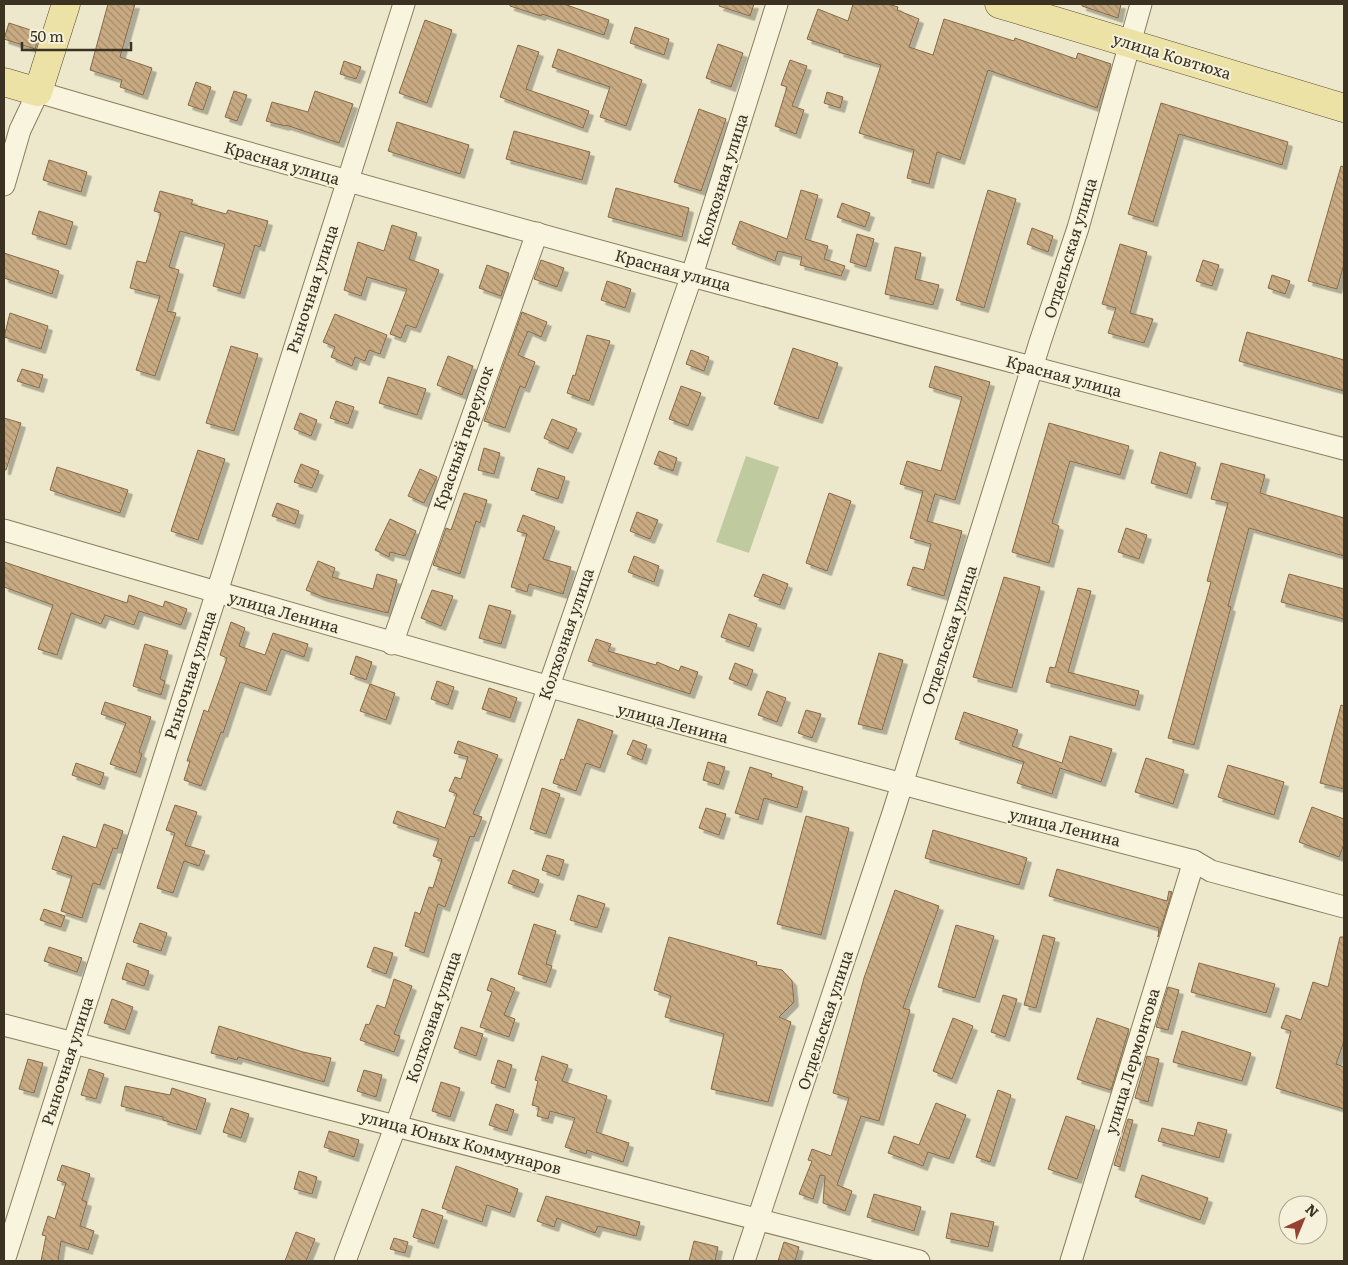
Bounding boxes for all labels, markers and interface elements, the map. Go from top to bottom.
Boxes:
scale bar [22,20,131,52]
text: 50 m [30,24,64,47]
street label: улица Ковтюха [1110,26,1235,85]
street label: Колхозная улица [689,110,753,249]
street label: Красная улица [222,134,343,190]
street label: Отдельская улица [1036,174,1102,321]
street label: Рыночная улица [279,221,343,356]
street label: Красная улица [612,242,734,296]
street label: Красная улица [1003,348,1125,402]
street label: Красный переулок [426,362,498,513]
street label: Отдельская улица [914,561,982,708]
street label: Колхозная улица [531,564,599,703]
street label: улица Ленина [226,584,343,638]
street label: Рыночная улица [157,607,221,742]
street label: улица Ленина [615,696,732,748]
street label: улица Ленина [1007,801,1124,852]
street label: Отдельская улица [790,946,858,1093]
street label: Колхозная улица [398,947,466,1086]
street label: улица Лермонтова [1097,984,1165,1137]
street label: Рыночная улица [34,993,98,1128]
street label: улица Юных Коммунаров [358,1103,565,1180]
north arrow [1278,1195,1328,1245]
text: N [1302,1199,1324,1221]

